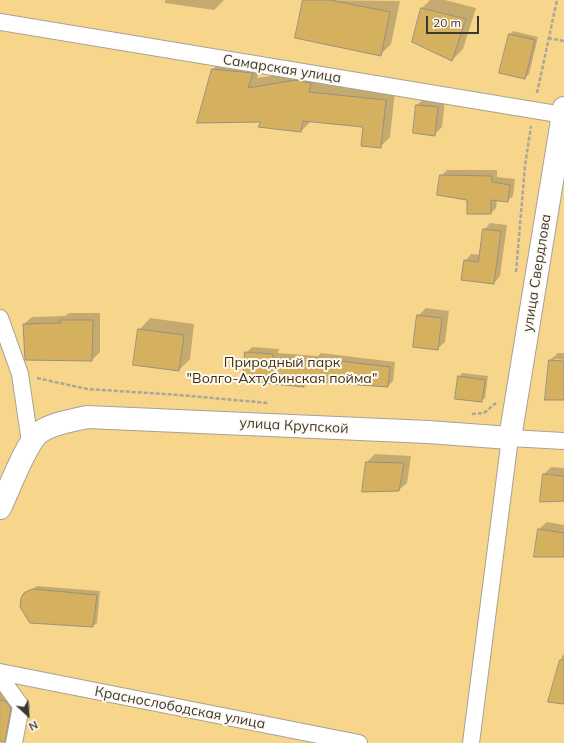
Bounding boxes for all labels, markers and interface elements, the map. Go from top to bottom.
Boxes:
scale bar [428,8,481,34]
text: 20 m [433,15,461,30]
street label: Самарская улица [222,51,342,87]
street label: улица Свердлова [519,213,555,333]
park label: Природный парк "Волго-Ахтубинская пойма" [187,355,377,388]
street label: улица Крупской [239,415,349,437]
street label: Краснослободская улица [93,683,267,733]
north arrow [8,695,48,735]
text: N [26,718,40,734]

